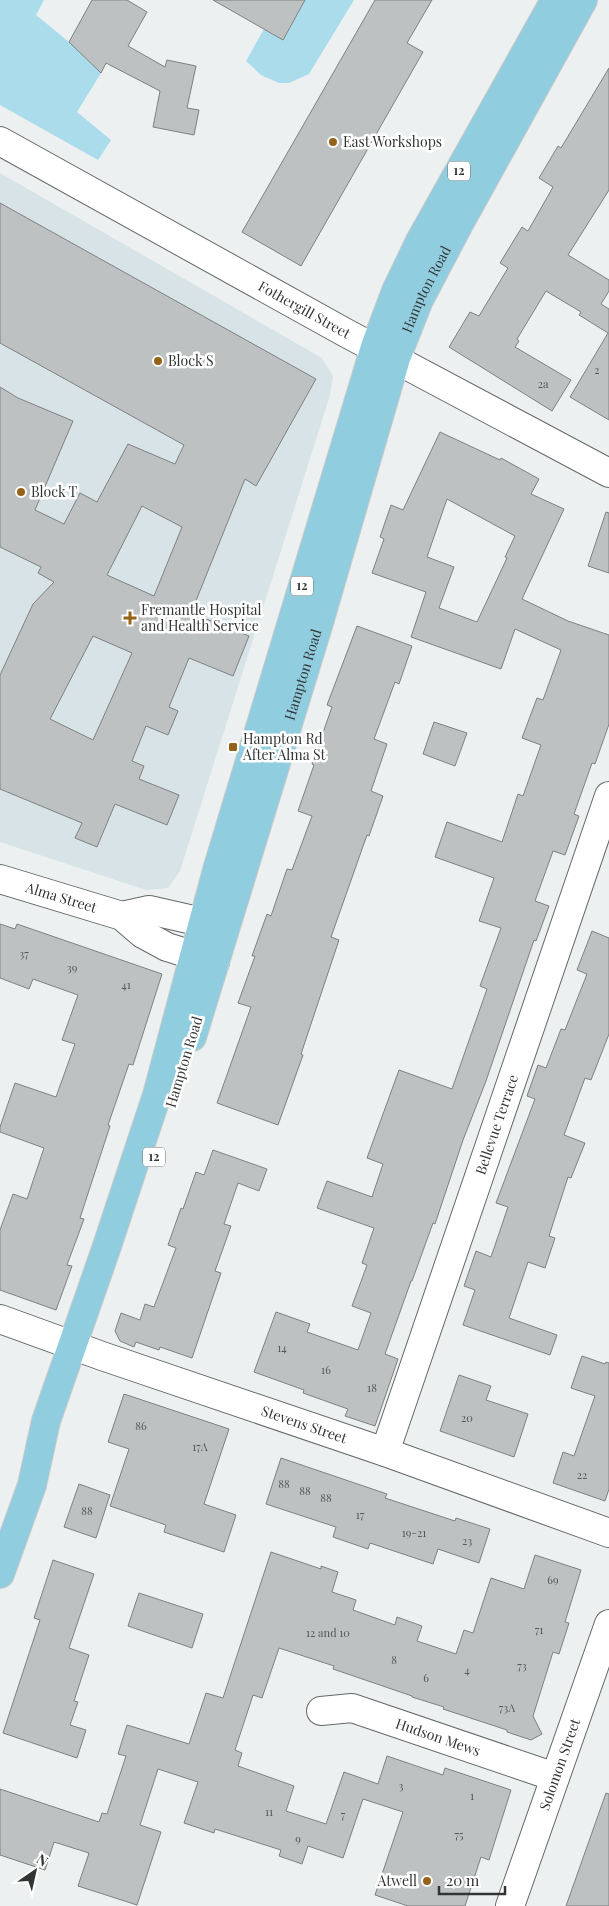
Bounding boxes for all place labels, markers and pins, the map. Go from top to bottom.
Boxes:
place label: East Workshops [343,132,442,151]
marker: East Workshops [327,136,339,148]
place label: Block S [168,351,214,370]
marker: Block S [152,355,164,367]
place label: Block T [31,482,78,501]
marker: Block T [15,486,27,498]
place label: Fremantle Hospital and Health Service [141,600,262,635]
marker: Fremantle Hospital and Health Service [123,611,137,625]
place label: Hampton Rd After Alma St [242,729,327,764]
marker: Hampton Rd After Alma St [227,741,239,753]
place label: Atwell [376,1871,417,1890]
marker: Atwell [421,1875,433,1887]

